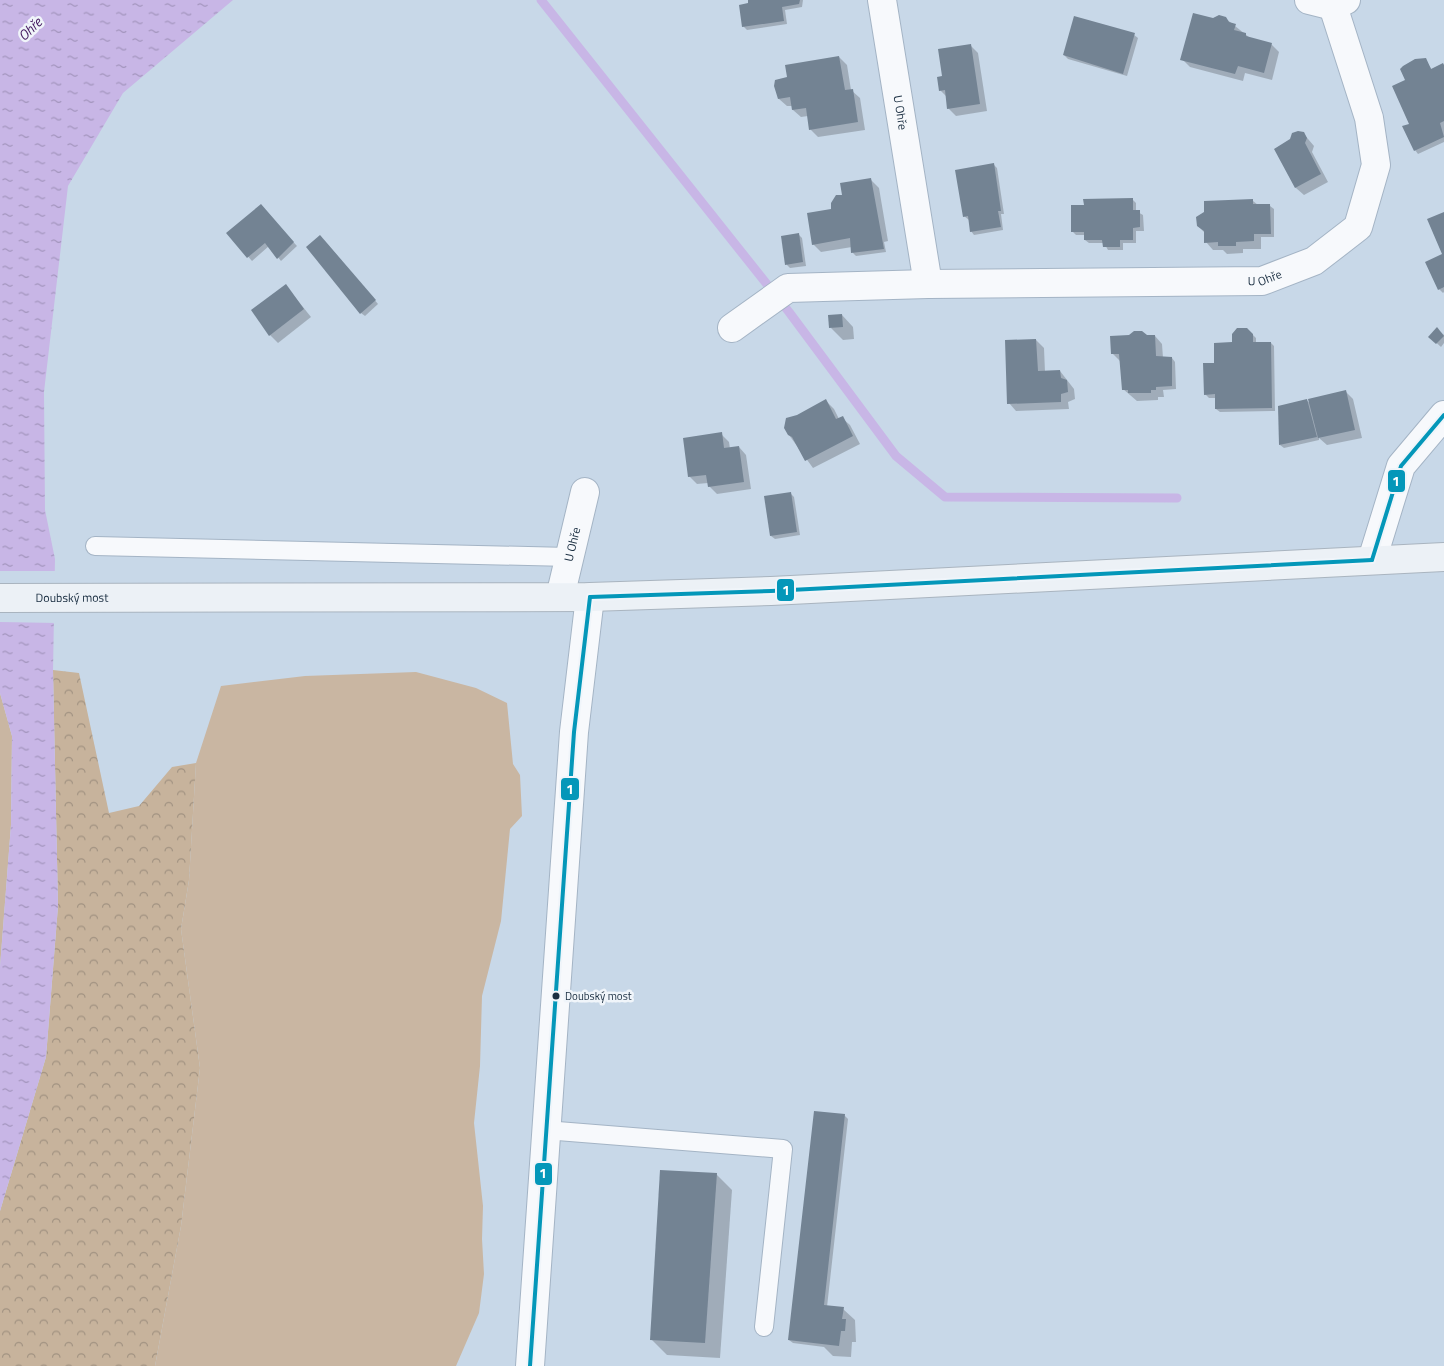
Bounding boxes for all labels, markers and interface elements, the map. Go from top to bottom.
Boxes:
water label: Ohře [13,11,48,45]
street label: U Ohře [889,94,913,131]
street label: U Ohře [1248,264,1284,291]
line badge: 1 [1387,469,1406,493]
text: 1 [1392,470,1400,491]
street label: U Ohře [559,525,585,564]
line badge: 1 [776,578,795,602]
text: 1 [782,579,790,600]
street label: Doubský most [36,588,109,607]
line badge: 1 [560,777,580,801]
text: 1 [566,778,574,799]
place label: Doubský most [565,988,632,1004]
marker: Doubský most [551,991,561,1001]
line badge: 1 [534,1162,553,1186]
text: 1 [539,1162,547,1183]

